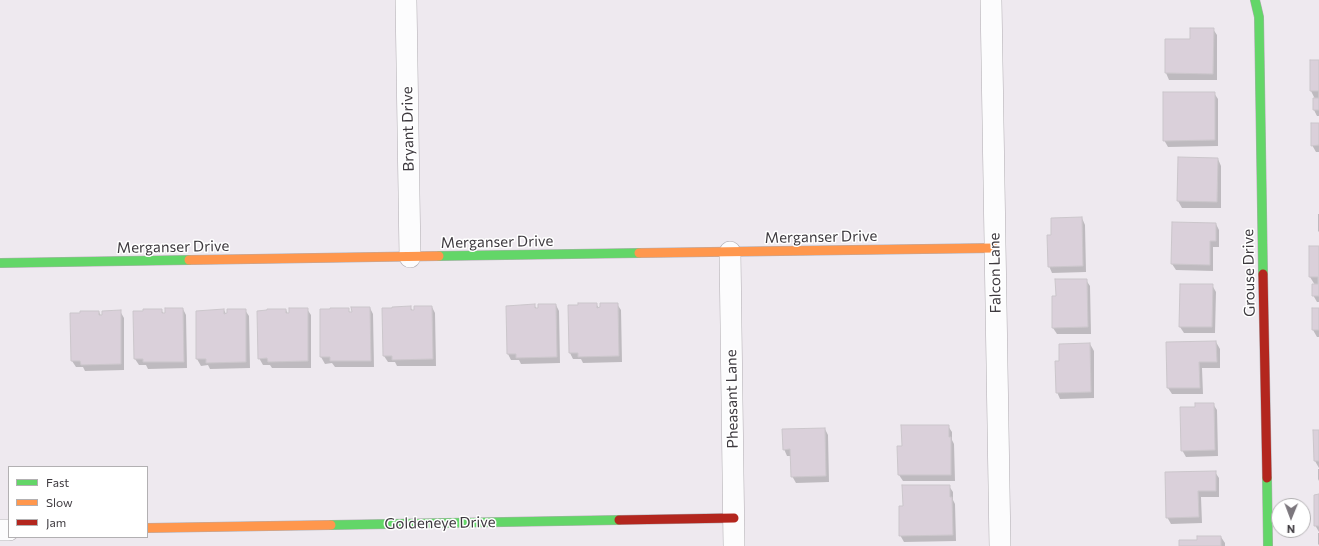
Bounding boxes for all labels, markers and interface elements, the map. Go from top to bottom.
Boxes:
street label: Bryant Drive [398,86,418,172]
street label: Merganser Drive [765,227,877,247]
street label: Grouse Drive [1239,229,1259,317]
street label: Merganser Drive [441,232,553,252]
street label: Falcon Lane [985,232,1005,314]
street label: Merganser Drive [117,237,229,257]
street label: Pheasant Lane [722,349,742,449]
legend [8,466,148,538]
text: Fast [46,475,69,489]
text: Slow [46,495,73,509]
north arrow [1271,498,1311,538]
street label: Goldeneye Drive [384,513,496,533]
text: Jam [46,515,66,529]
text: N [1287,523,1295,536]

